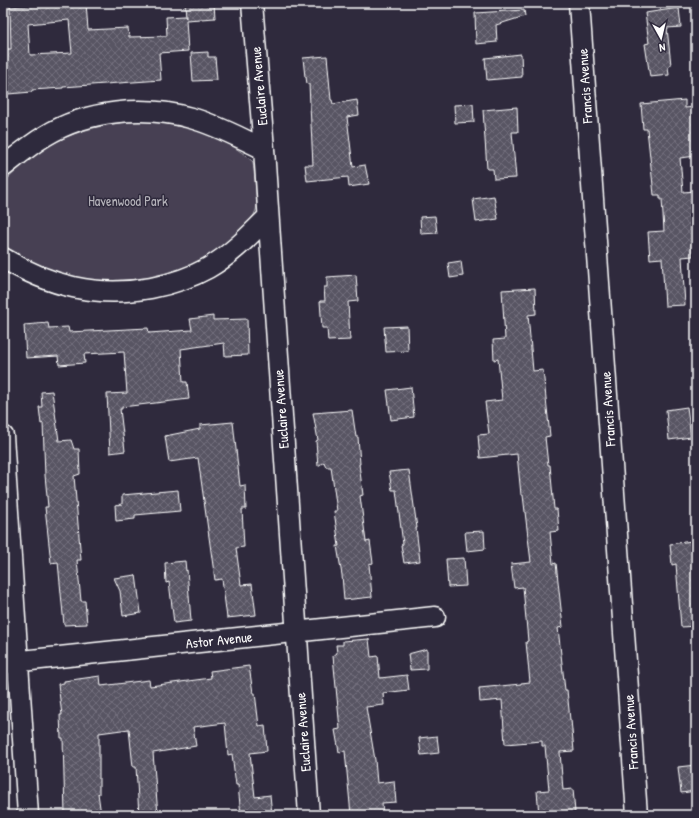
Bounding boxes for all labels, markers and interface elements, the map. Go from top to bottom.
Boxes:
north arrow [641,18,681,58]
text: N [658,41,666,55]
street label: Euclaire Avenue [246,45,271,126]
street label: Francis Avenue [572,47,597,125]
park label: Havenwood Park [88,191,168,210]
street label: Euclaire Avenue [268,368,293,449]
street label: Francis Avenue [595,370,620,448]
street label: Astor Avenue [185,627,254,652]
street label: Euclaire Avenue [290,691,315,772]
street label: Francis Avenue [618,693,643,771]

